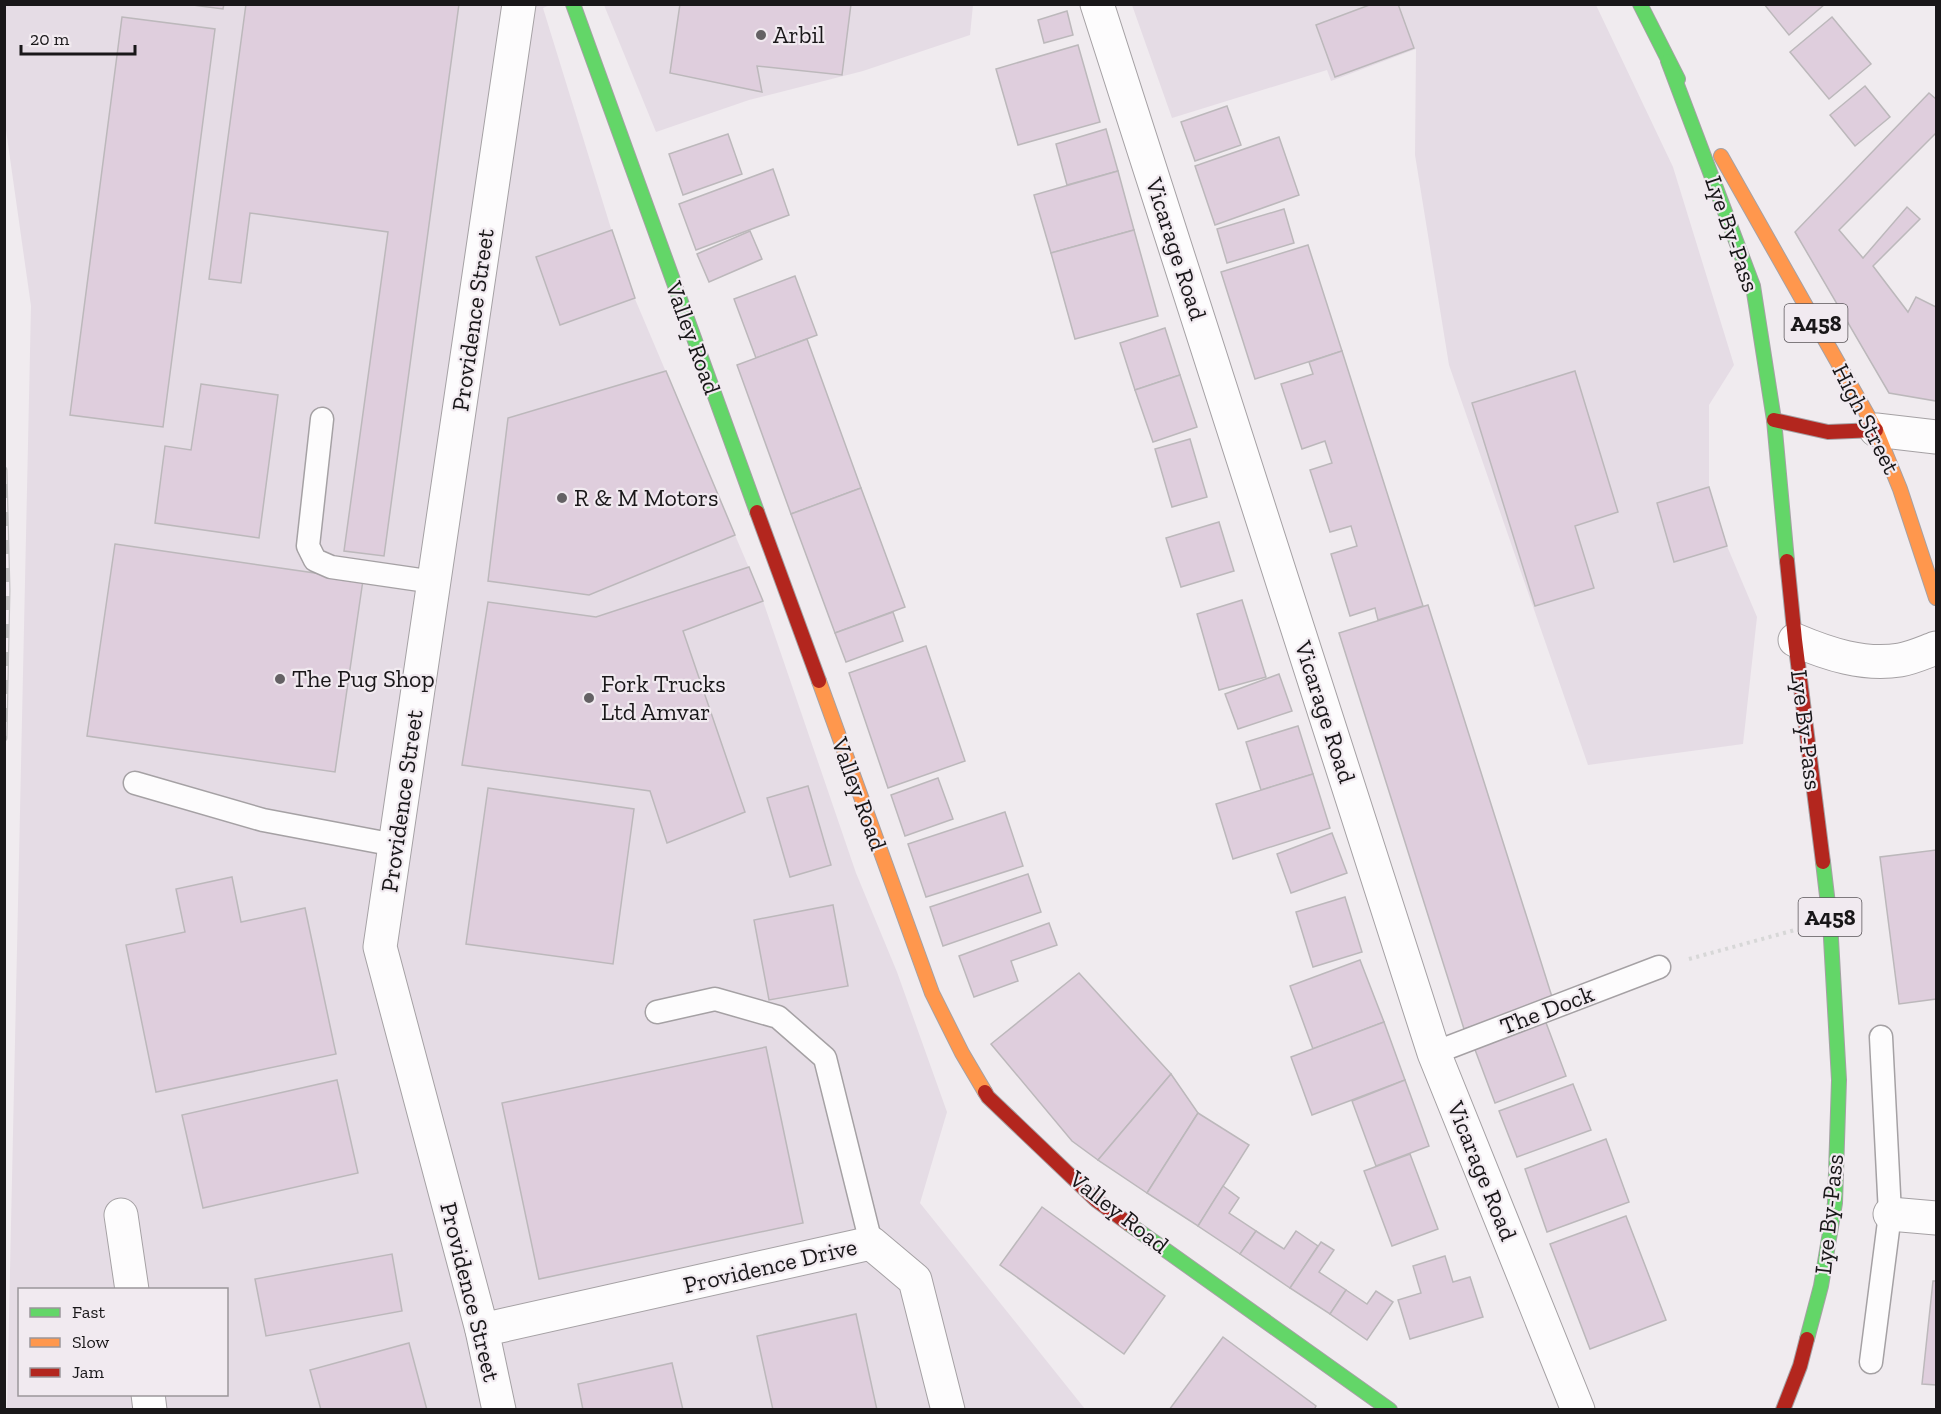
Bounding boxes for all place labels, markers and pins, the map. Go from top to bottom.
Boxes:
place label: Arbil [773,20,825,49]
marker: Arbil [754,28,768,42]
place label: R & M Motors [574,483,719,512]
marker: R & M Motors [555,491,569,505]
place label: The Pug Shop [292,664,435,693]
place label: Fork Trucks Ltd Amvar [601,669,726,726]
marker: The Pug Shop [273,672,287,686]
marker: Fork Trucks Ltd Amvar [582,691,596,705]

